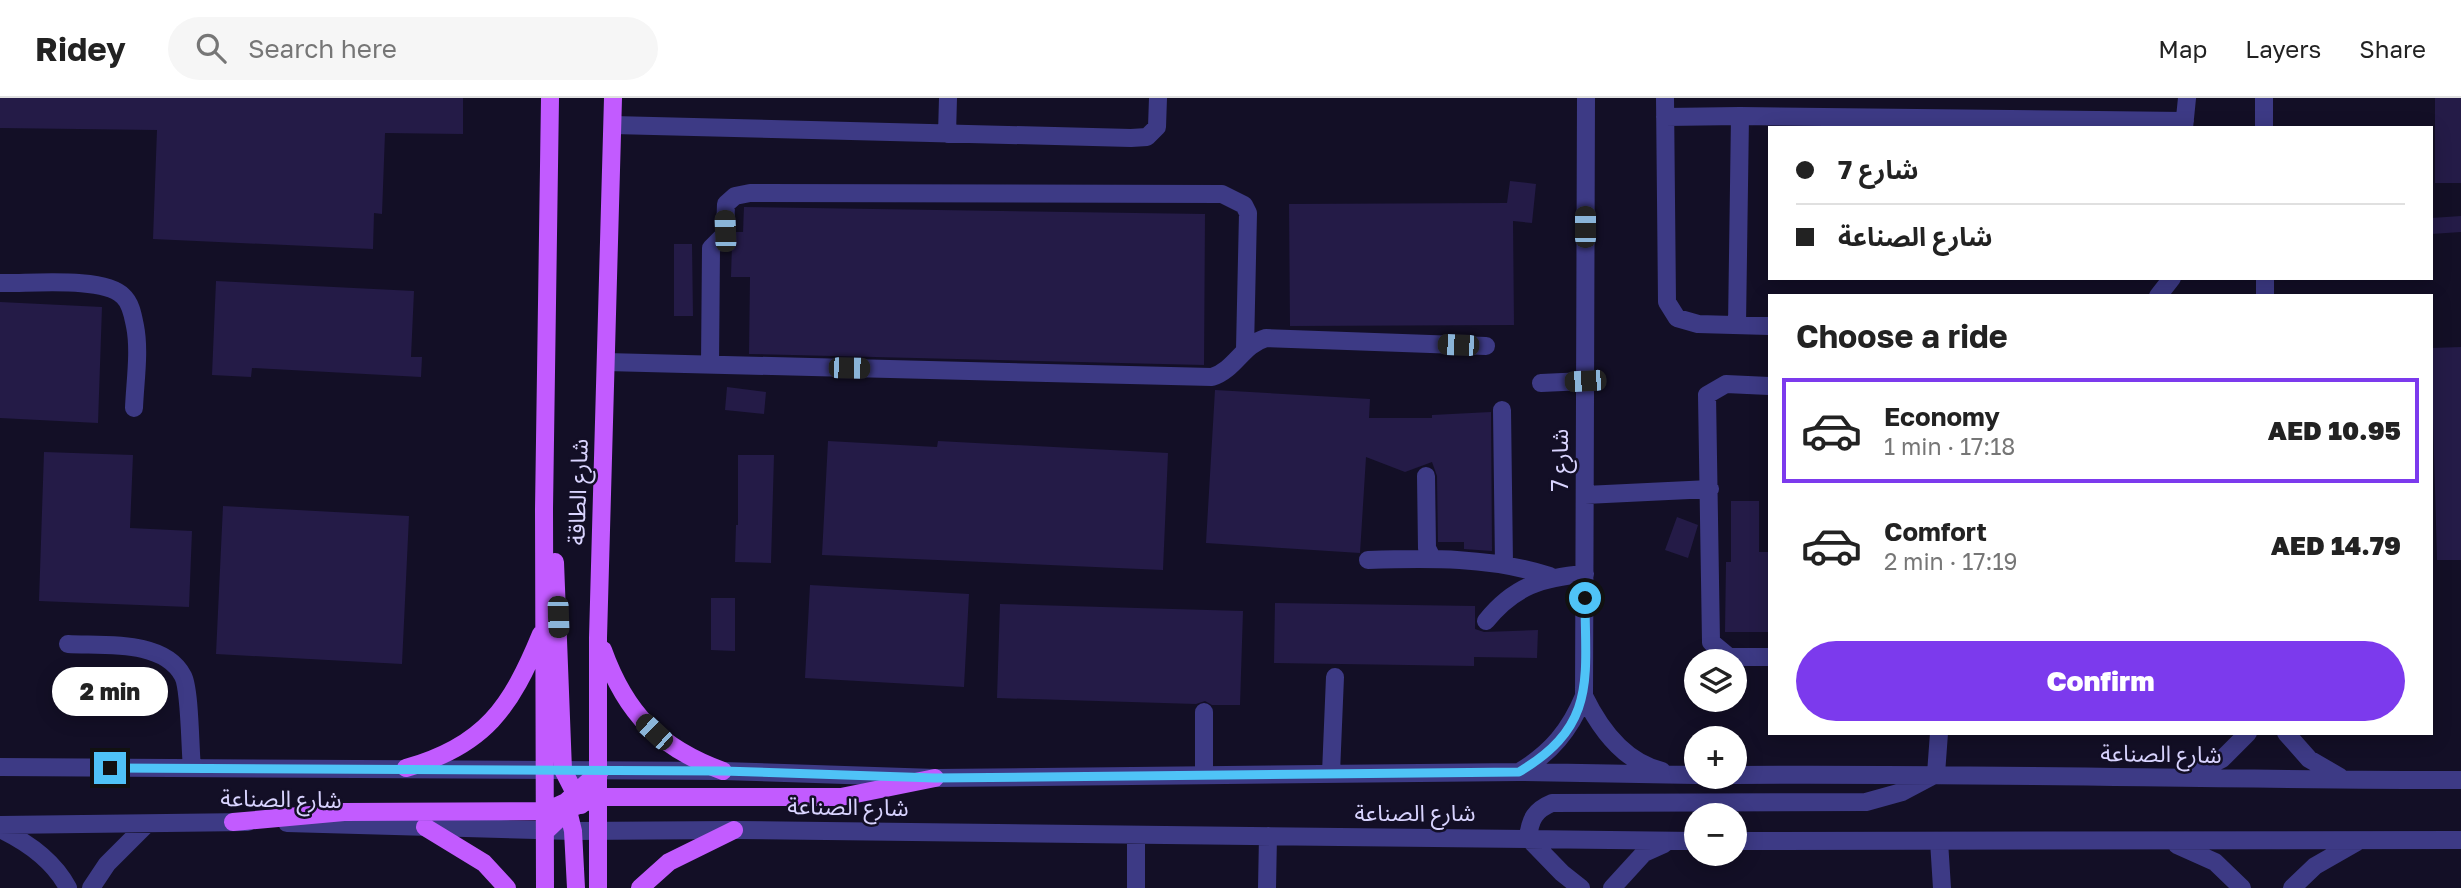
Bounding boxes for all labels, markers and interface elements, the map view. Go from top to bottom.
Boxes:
search box [168,17,658,80]
text: Ridey [35,29,126,68]
icon: search [192,29,230,67]
text: Search here [248,33,397,64]
text: Map [2158,34,2207,63]
text: Layers [2245,34,2321,63]
text: Share [2359,34,2426,63]
text: شارع 7 [1838,154,1918,185]
car [1575,206,1596,248]
car [714,210,737,252]
text: شارع الصناعة [1838,221,1992,252]
text: Choose a ride [1796,317,2008,355]
car [1437,334,1480,356]
car [828,357,871,379]
car [1564,369,1607,393]
icon: car [1800,399,1863,462]
text: Economy [1884,401,2000,432]
text: AED 10.95 [2268,415,2401,446]
street label: شارع 7 [1545,429,1577,491]
text: 1 min · 17:18 [1884,432,2015,460]
street label: شارع الطاقة [561,438,597,546]
icon: car [1800,514,1863,577]
text: Comfort [1884,516,1987,547]
text: AED 14.79 [2271,530,2401,561]
text: 2 min · 17:19 [1884,547,2017,575]
route start [1569,582,1601,614]
car [547,596,570,638]
button: Confirm [1796,641,2405,721]
map controls [1684,649,1747,866]
button: layers [1684,649,1747,712]
callout: 2 min [52,666,168,716]
text: 2 min [80,677,140,705]
car [632,710,677,754]
button: + [1684,726,1747,789]
street label: شارع الصناعة [2100,738,2222,772]
route end [94,752,126,784]
street label: شارع الصناعة [220,783,342,817]
street label: شارع الصناعة [787,791,909,825]
street label: شارع الصناعة [1354,798,1476,830]
button: − [1684,803,1747,866]

